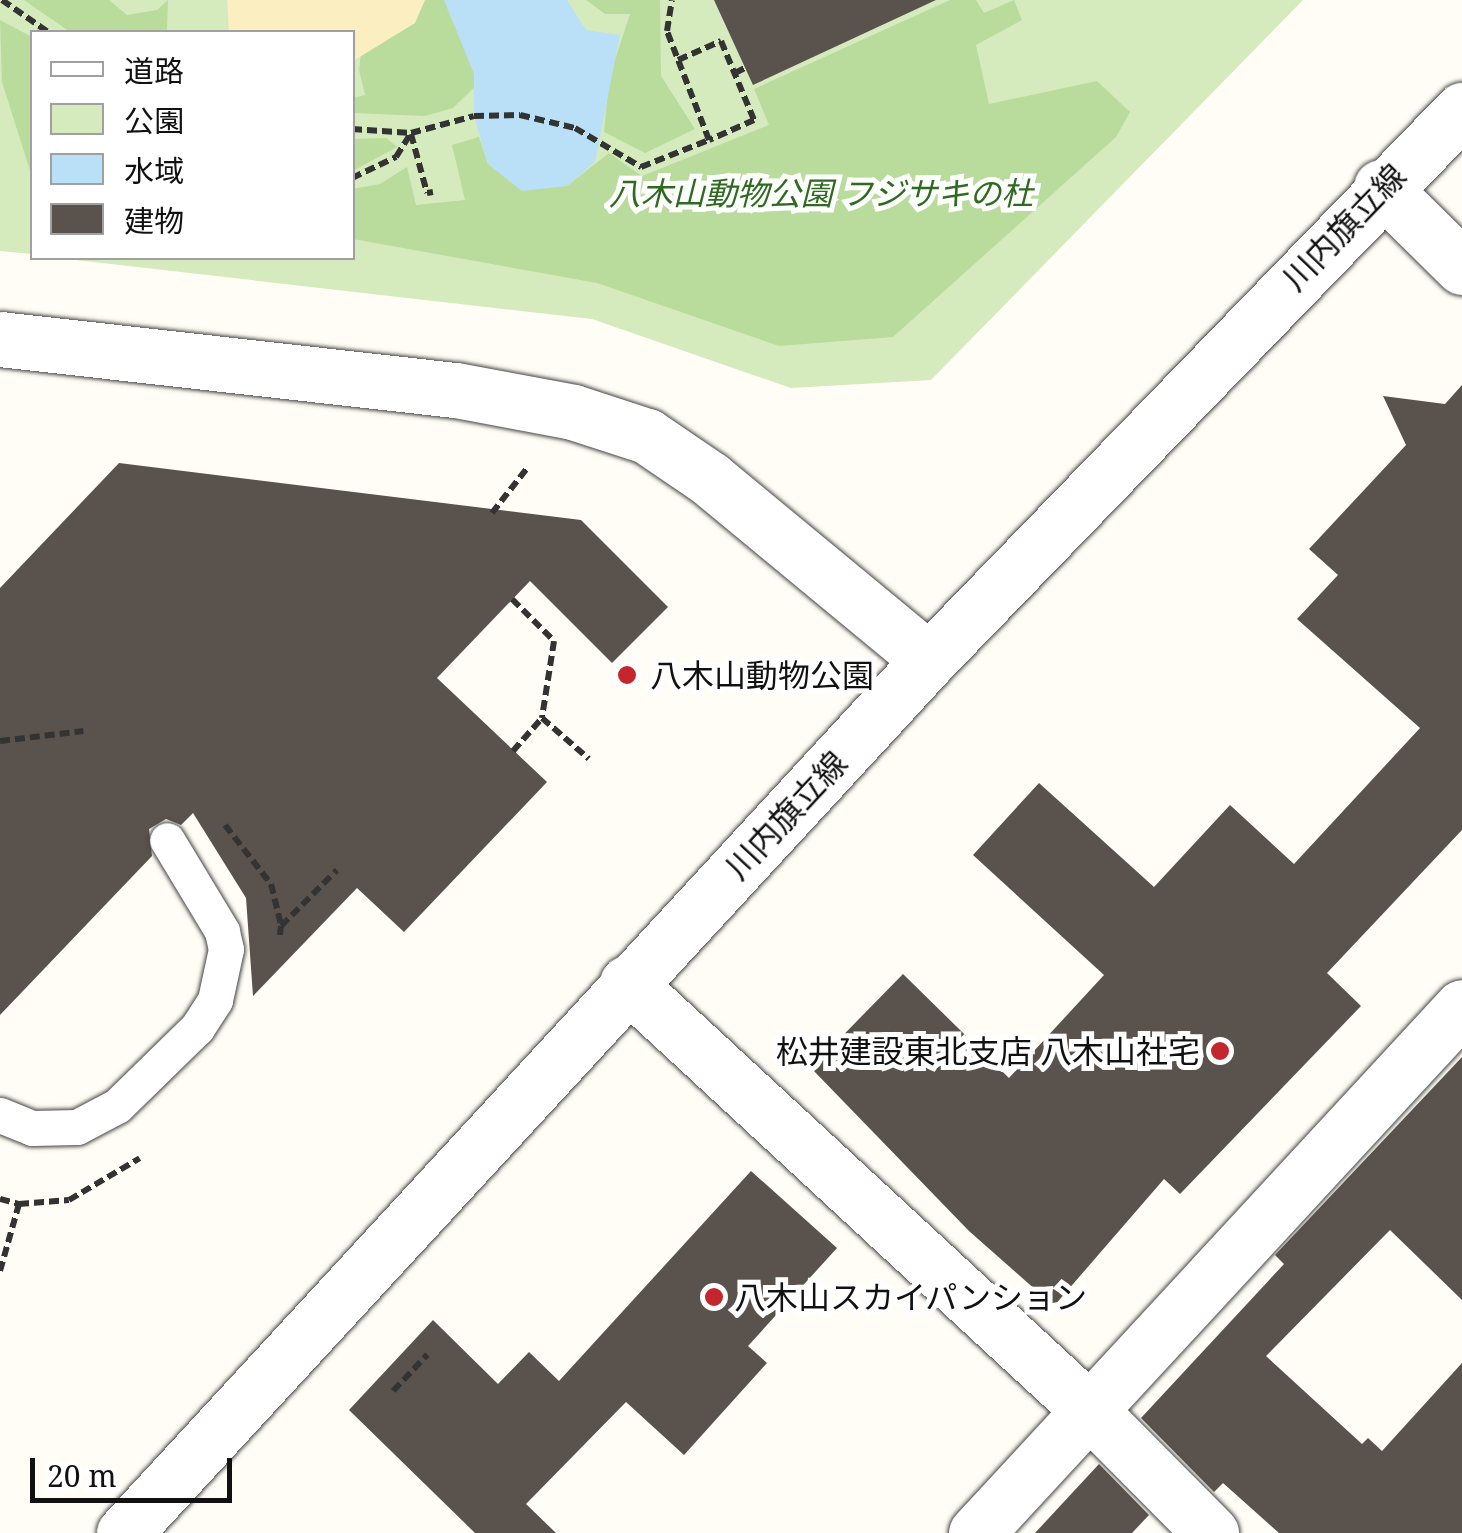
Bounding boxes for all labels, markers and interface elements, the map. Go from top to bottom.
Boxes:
legend [30,30,355,260]
text: 道路 [124,50,184,91]
text: 公園 [124,100,184,141]
text: 水域 [124,150,184,191]
street label: 川内旗立線 [1275,156,1413,298]
park label: 八木山動物公園 フジサキの杜 [609,174,1033,212]
text: 建物 [124,200,184,241]
place label: 八木山動物公園 [650,656,874,694]
marker: 八木山動物公園 [614,662,640,688]
street label: 川内旗立線 [717,743,855,887]
place label: 松井建設東北支店 八木山社宅 [776,1032,1200,1070]
marker: 松井建設東北支店 八木山社宅 [1209,1040,1231,1062]
place label: 八木山スカイパンション [734,1278,1086,1316]
marker: 八木山スカイパンション [703,1286,725,1308]
scale bar [35,1438,238,1500]
text: 20 m [47,1455,117,1496]

